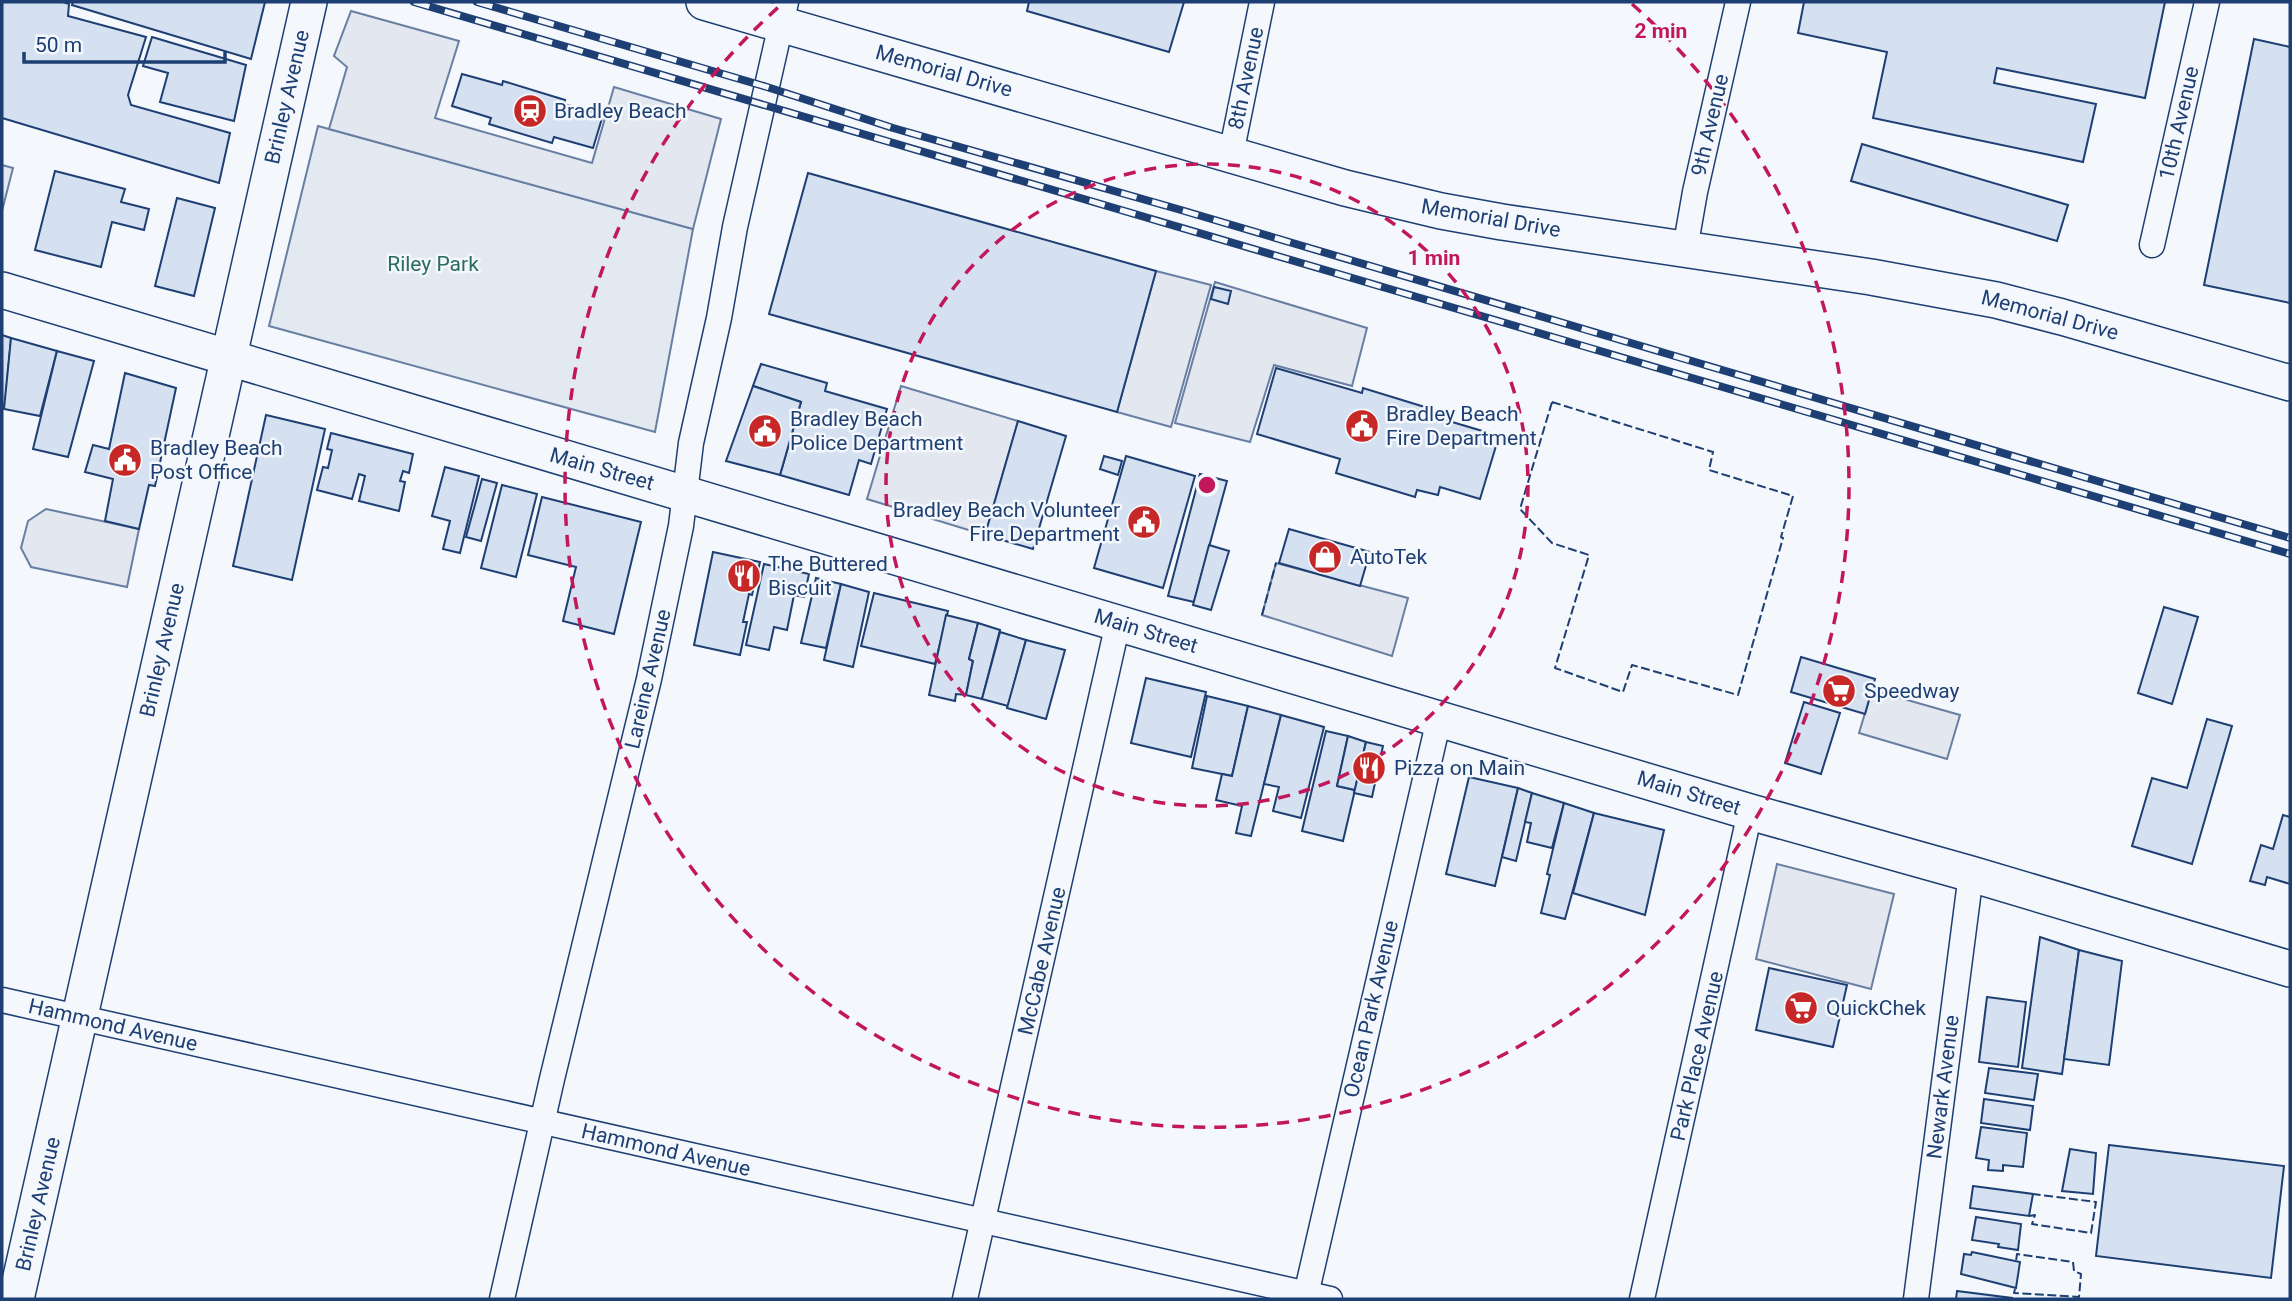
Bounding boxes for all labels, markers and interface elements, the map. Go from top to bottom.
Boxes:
text: 2 min [1635,19,1687,43]
scale bar [24,21,226,65]
street label: 8th Avenue [1223,25,1269,131]
street label: Brinley Avenue [260,28,314,166]
text: 50 m [35,33,82,57]
street label: Memorial Drive [873,40,1015,102]
street label: 10th Avenue [2154,64,2204,182]
street label: 9th Avenue [1687,72,1733,178]
station icon: Bradley Beach [511,92,549,130]
place label: Bradley Beach [554,99,687,123]
street label: Memorial Drive [1419,194,1563,242]
text: 1 min [1408,246,1460,270]
park label: Riley Park [387,252,479,276]
street label: Memorial Drive [1979,285,2121,345]
place label: Bradley Beach Fire Department [1386,402,1537,450]
place label: Bradley Beach Police Department [790,407,963,455]
public building icon: Bradley Beach Fire Department [1343,407,1381,445]
public building icon: Bradley Beach Police Department [746,412,784,450]
place label: Bradley Beach Post Office [150,436,283,484]
public building icon: Bradley Beach Post Office [106,441,144,479]
street label: Main Street [547,443,657,495]
centre of rings [1195,473,1219,497]
place label: Bradley Beach Volunteer Fire Department [893,498,1120,546]
public building icon: Bradley Beach Volunteer Fire Department [1125,503,1163,541]
shop icon: AutoTek [1306,538,1344,576]
place label: AutoTek [1350,545,1427,569]
place label: The Buttered Biscuit [768,552,888,600]
restaurant icon: The Buttered Biscuit [725,557,763,595]
street label: Brinley Avenue [135,581,189,719]
street label: Main Street [1091,604,1201,658]
street label: Lareine Avenue [620,607,676,751]
supermarket icon: Speedway [1820,672,1858,710]
place label: Speedway [1864,679,1959,703]
restaurant icon: Pizza on Main [1350,749,1388,787]
place label: Pizza on Main [1394,756,1525,780]
street label: Main Street [1634,766,1744,820]
street label: McCabe Avenue [1013,885,1071,1037]
street label: Ocean Park Avenue [1339,918,1403,1100]
street label: Park Place Avenue [1666,969,1728,1143]
supermarket icon: QuickChek [1782,989,1820,1027]
street label: Hammond Avenue [26,994,200,1056]
place label: QuickChek [1826,996,1926,1020]
street label: Newark Avenue [1922,1014,1964,1160]
street label: Hammond Avenue [579,1119,753,1181]
street label: Brinley Avenue [11,1135,65,1273]

